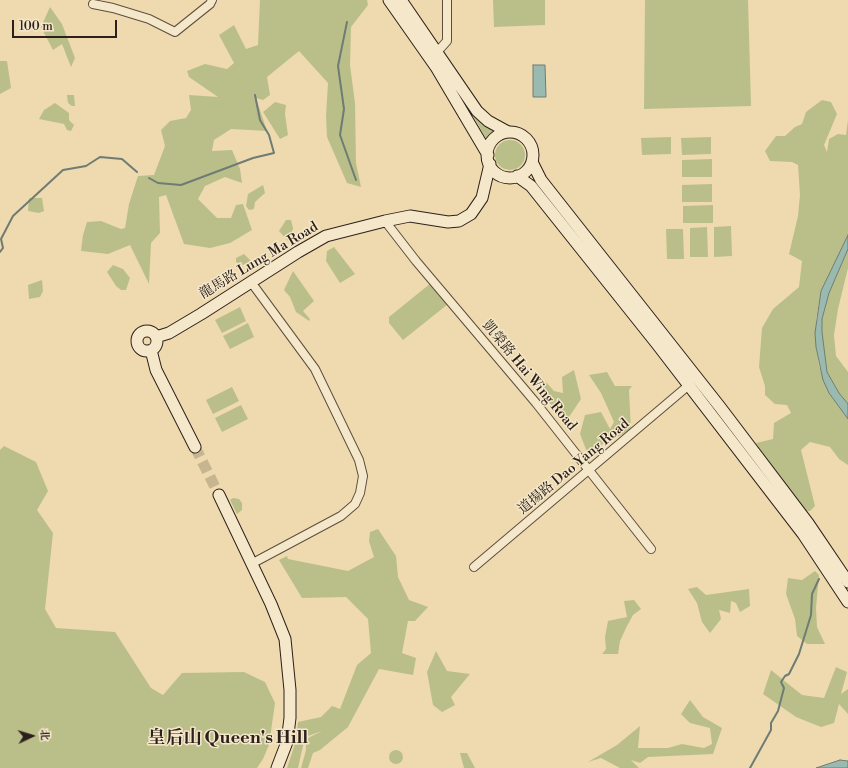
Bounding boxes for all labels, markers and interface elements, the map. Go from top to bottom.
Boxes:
scale bar [14,12,119,38]
text: 100 m [19,19,53,34]
street label: 龍馬路 Lung Ma Road [197,219,321,303]
street label: 凱榮路 Hai Wing Road [478,318,580,434]
street label: 道揚路 Dao Yang Road [515,416,633,518]
north arrow [12,716,52,756]
district label: 皇后山 Queen's Hill [148,728,308,750]
text: 北 [37,729,51,741]

